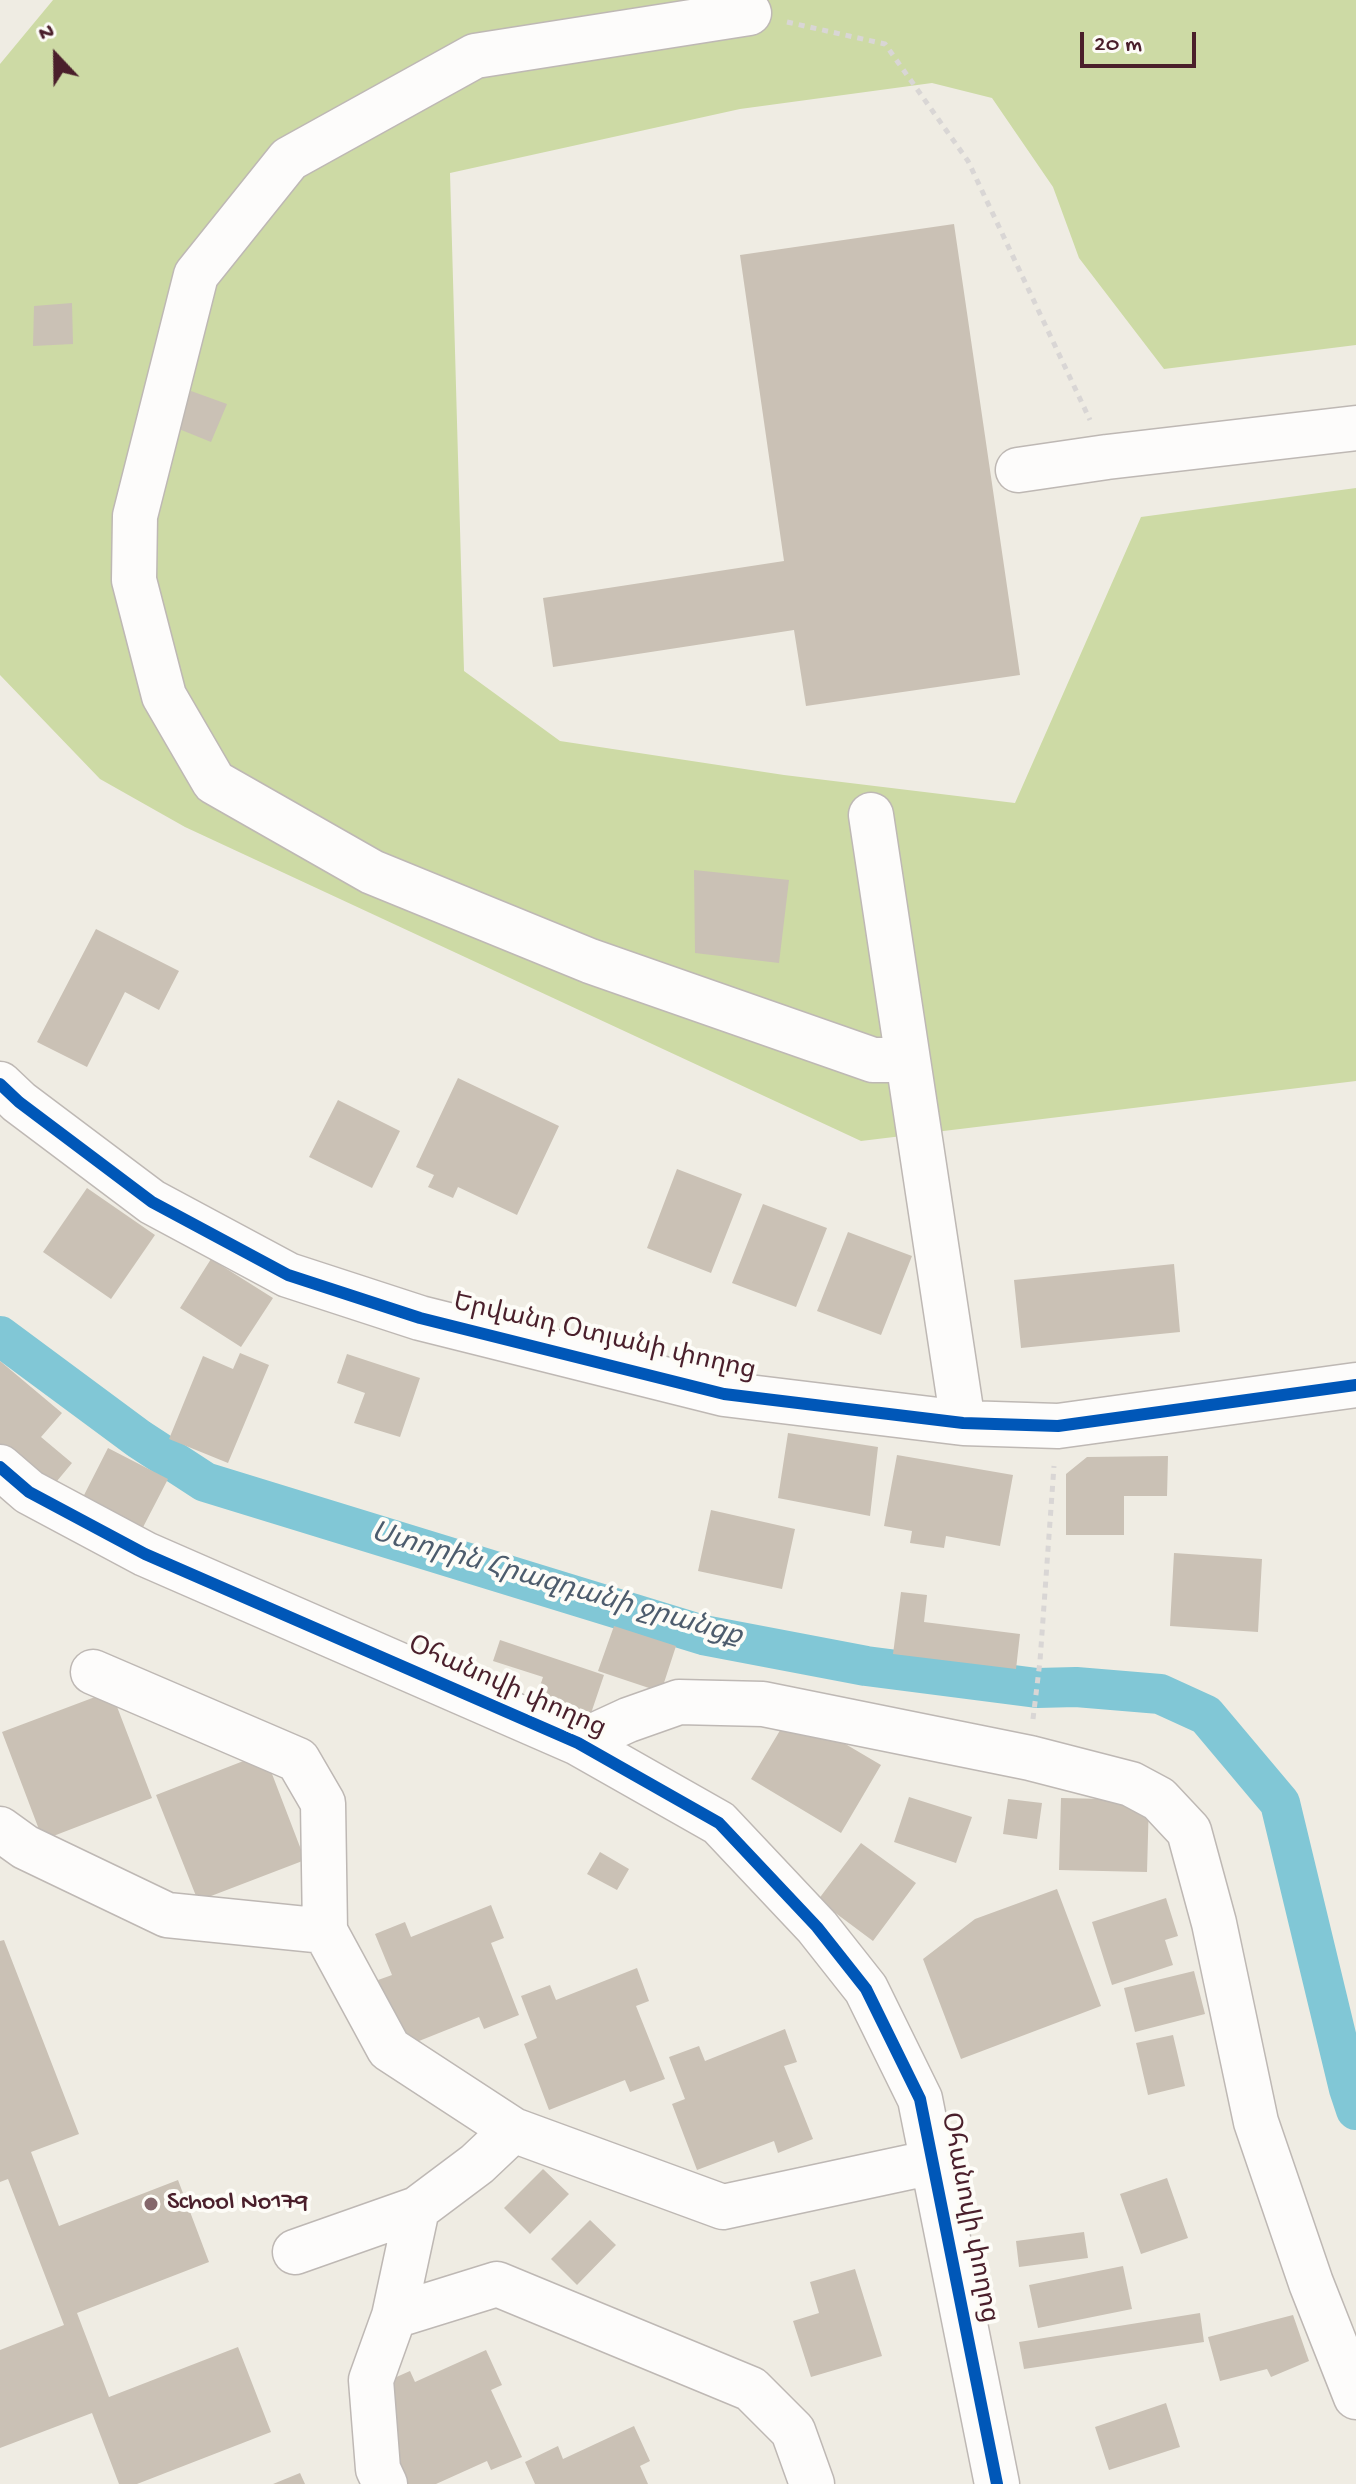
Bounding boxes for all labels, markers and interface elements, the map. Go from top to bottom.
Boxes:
north arrow [16,16,96,96]
scale bar [1084,16,1200,66]
text: N [35,19,59,48]
text: 20 m [1094,31,1142,60]
street label: Երվանդ Օտյանի փողոց [450,1289,758,1389]
water label: Ստորին Հրազդանի ջրանցք [367,1518,745,1656]
street label: Օհանովի փողոց [402,1631,610,1747]
street label: Օհանովի փողոց [931,2110,1003,2326]
place label: School No179 [167,2188,308,2220]
marker: School No179 [142,2195,160,2213]

